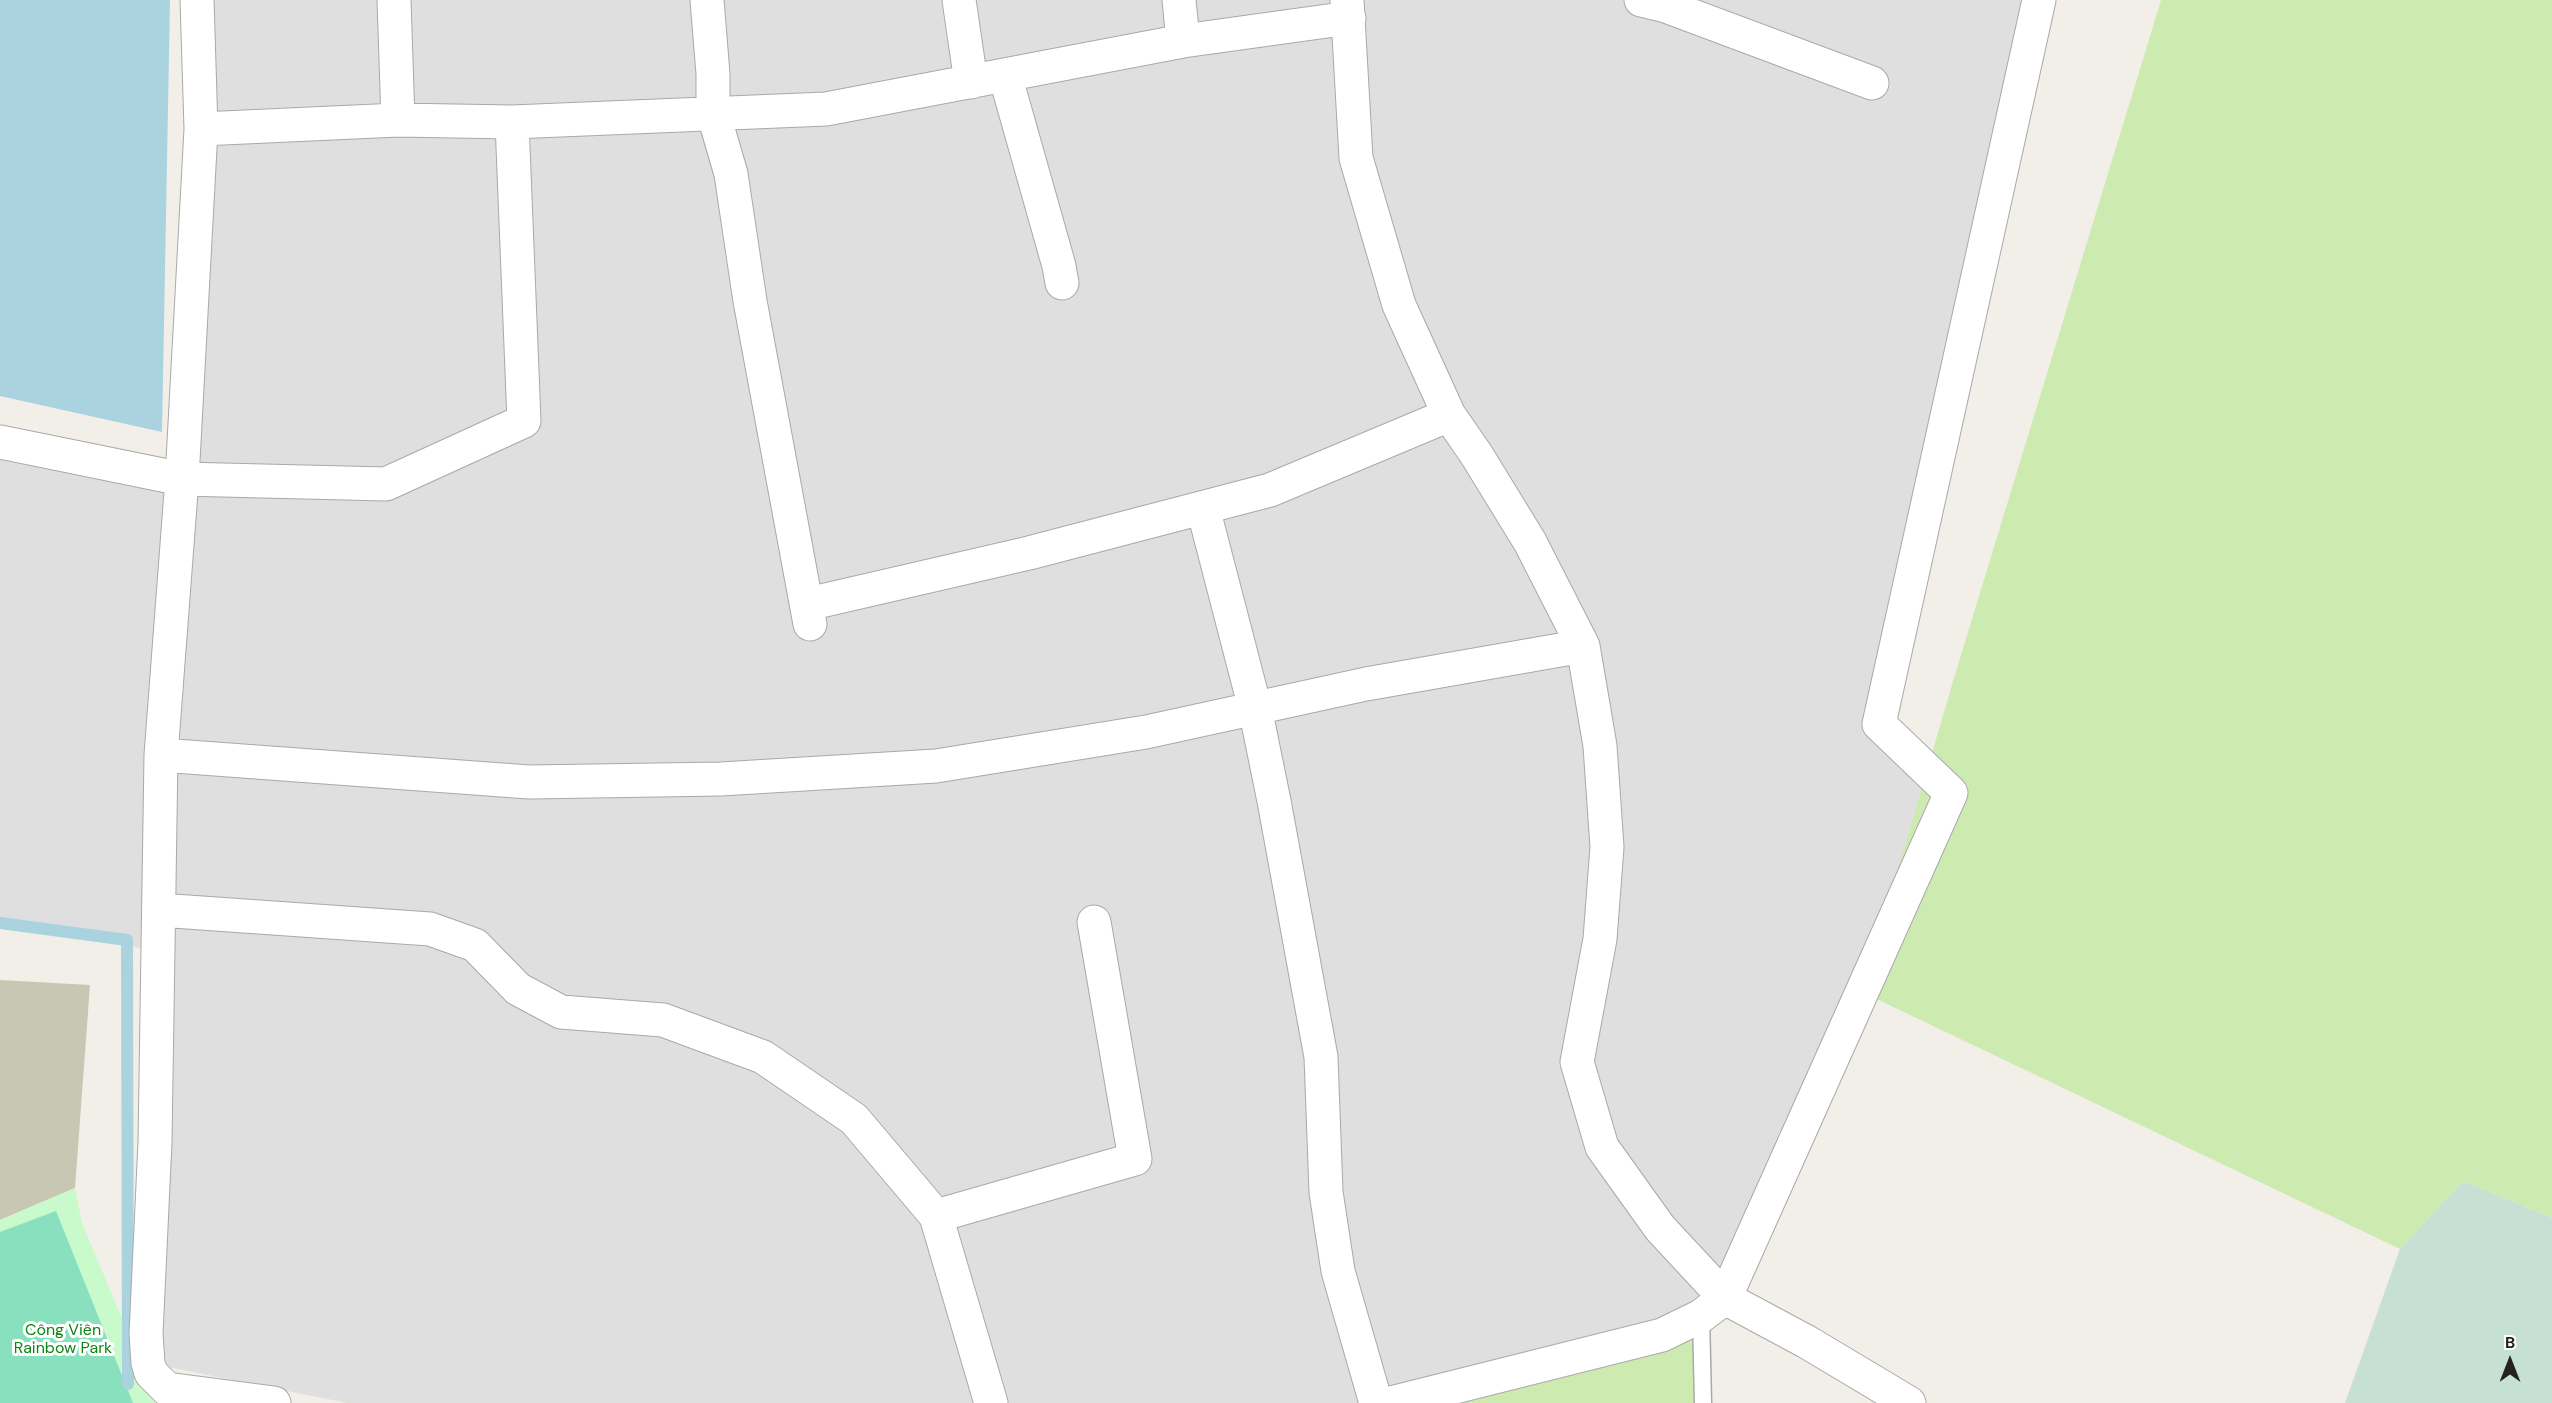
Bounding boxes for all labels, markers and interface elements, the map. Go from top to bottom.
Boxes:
park label: Công Viên Rainbow Park [14,1321,112,1359]
north arrow [2480,1331,2540,1391]
text: B [2505,1332,2515,1353]

